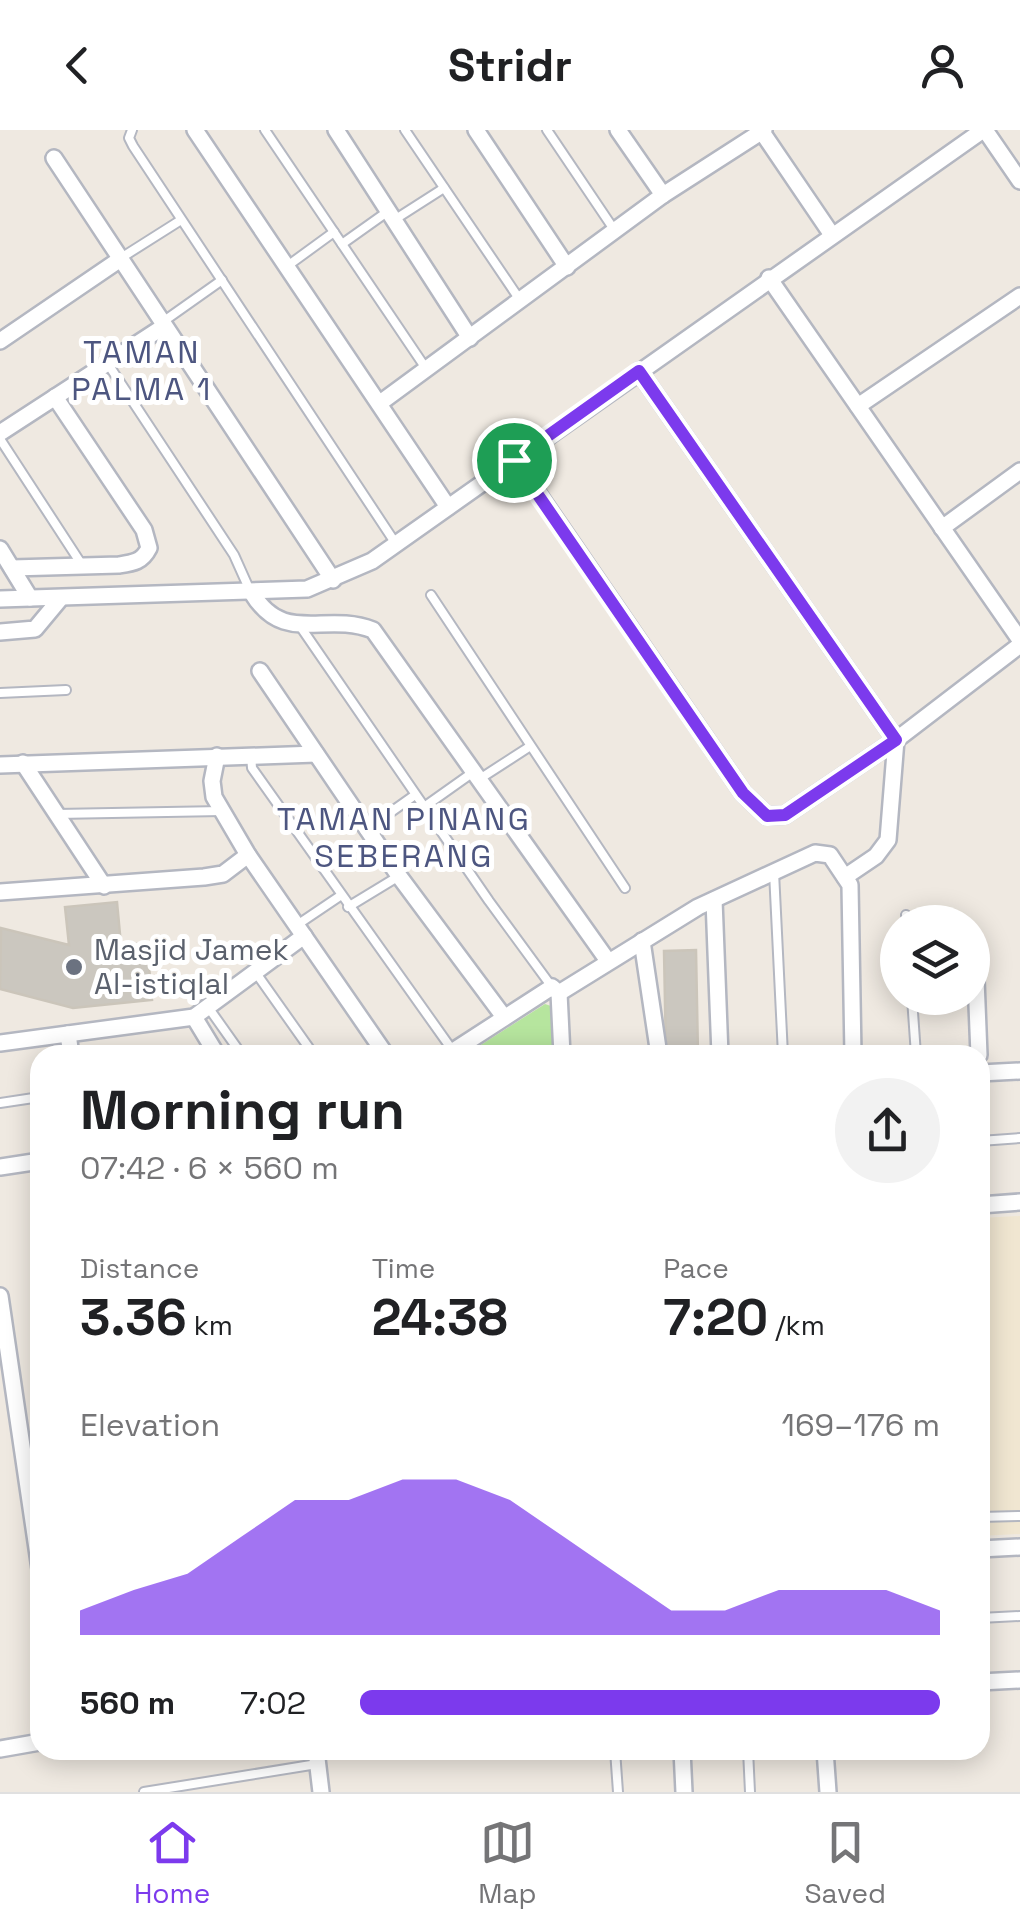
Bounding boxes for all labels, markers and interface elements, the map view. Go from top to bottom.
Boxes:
text: Stridr [448,37,572,94]
icon: back [50,38,105,93]
icon: person [915,38,970,93]
district label: TAMAN PALMA 1 [71,332,213,409]
pin [472,418,557,503]
icon: arrive [487,433,542,488]
district label: TAMAN PINANG SEBERANG [277,799,531,876]
map controls [880,905,990,1015]
button: layers [880,905,990,1015]
place label: Masjid Jamek Al-istiqlal [94,930,289,1003]
marker: Masjid Jamek Al-istiqlal [63,956,85,978]
text: Morning run [80,1075,405,1145]
button: share [835,1078,940,1183]
text: 07:42 · 6 × 560 m [80,1148,339,1188]
text: Distance [80,1250,199,1286]
text: Time [372,1250,435,1286]
text: Pace [663,1250,729,1286]
text: 3.36 [80,1286,187,1350]
text: 24:38 [372,1286,508,1350]
text: 7:20 [663,1286,768,1350]
text: km [187,1307,233,1343]
text: /km [768,1307,825,1343]
text: Elevation [80,1405,220,1445]
text: 169–176 m [782,1405,940,1445]
text: 560 m [80,1683,175,1723]
text: 7:02 [240,1683,306,1723]
tab: Home [134,1815,210,1911]
tab: Map [478,1815,537,1911]
tab: Saved [804,1815,886,1911]

